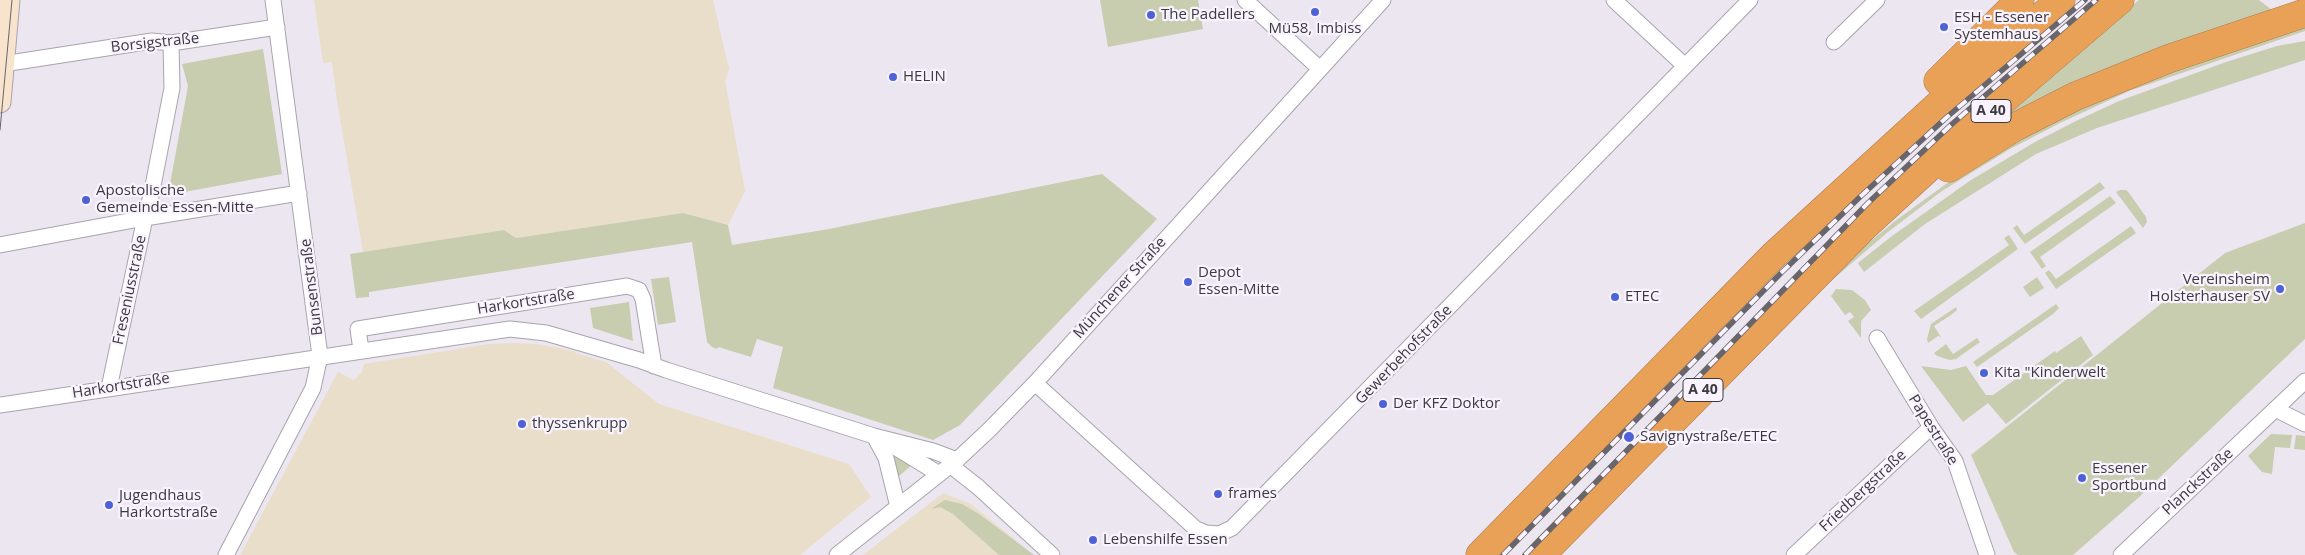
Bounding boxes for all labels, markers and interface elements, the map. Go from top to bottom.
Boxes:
place label: The Padellers [1161,6,1255,24]
marker: Mü58, Imbiss [1309,6,1321,18]
marker: The Padellers [1145,9,1157,21]
place label: ESH - Essener Systemhaus [1954,9,2049,44]
place label: Mü58, Imbiss [1269,20,1361,38]
marker: ESH - Essener Systemhaus [1938,21,1950,33]
street label: Borsigstraße [110,29,200,57]
place label: HELIN [903,68,946,86]
marker: HELIN [887,71,899,83]
road number: A 40 [1971,100,2011,122]
place label: Apostolische Gemeinde Essen-Mitte [96,182,254,217]
marker: Apostolische Gemeinde Essen-Mitte [80,194,92,206]
street label: Freseniusstraße [110,233,150,347]
street label: Münchener Straße [1070,234,1170,342]
street label: Bunsenstraße [297,237,327,337]
place label: Depot Essen-Mitte [1198,264,1279,299]
place label: Vereinsheim Holsterhauser SV [2150,271,2270,306]
marker: Depot Essen-Mitte [1182,276,1194,288]
marker: Vereinsheim Holsterhauser SV [2274,283,2286,295]
street label: Harkortstraße [476,285,576,319]
place label: ETEC [1625,288,1659,306]
marker: ETEC [1609,291,1621,303]
street label: Gewerbehofstraße [1352,302,1456,408]
place label: Kita "Kinderwelt [1994,364,2106,382]
marker: Kita "Kinderwelt [1978,367,1990,379]
street label: Harkortstraße [71,369,171,403]
road number: A 40 [1683,378,1723,402]
street label: Papestraße [1904,391,1962,469]
place label: Der KFZ Doktor [1393,395,1500,413]
marker: Der KFZ Doktor [1377,398,1389,410]
place label: thyssenkrupp [532,415,628,433]
marker: thyssenkrupp [516,418,528,430]
place label: Savignystraße/ETEC [1640,428,1777,446]
marker: Savignystraße/ETEC [1622,430,1636,444]
street label: Planckstraße [2159,445,2237,519]
street label: Friedbergstraße [1816,446,1910,536]
place label: Essener Sportbund [2092,460,2167,495]
marker: Essener Sportbund [2076,472,2088,484]
place label: frames [1228,485,1277,503]
place label: Jugendhaus Harkortstraße [119,487,218,522]
marker: frames [1212,488,1224,500]
marker: Jugendhaus Harkortstraße [103,499,115,511]
place label: Lebenshilfe Essen [1103,531,1228,549]
marker: Lebenshilfe Essen [1087,534,1099,546]

